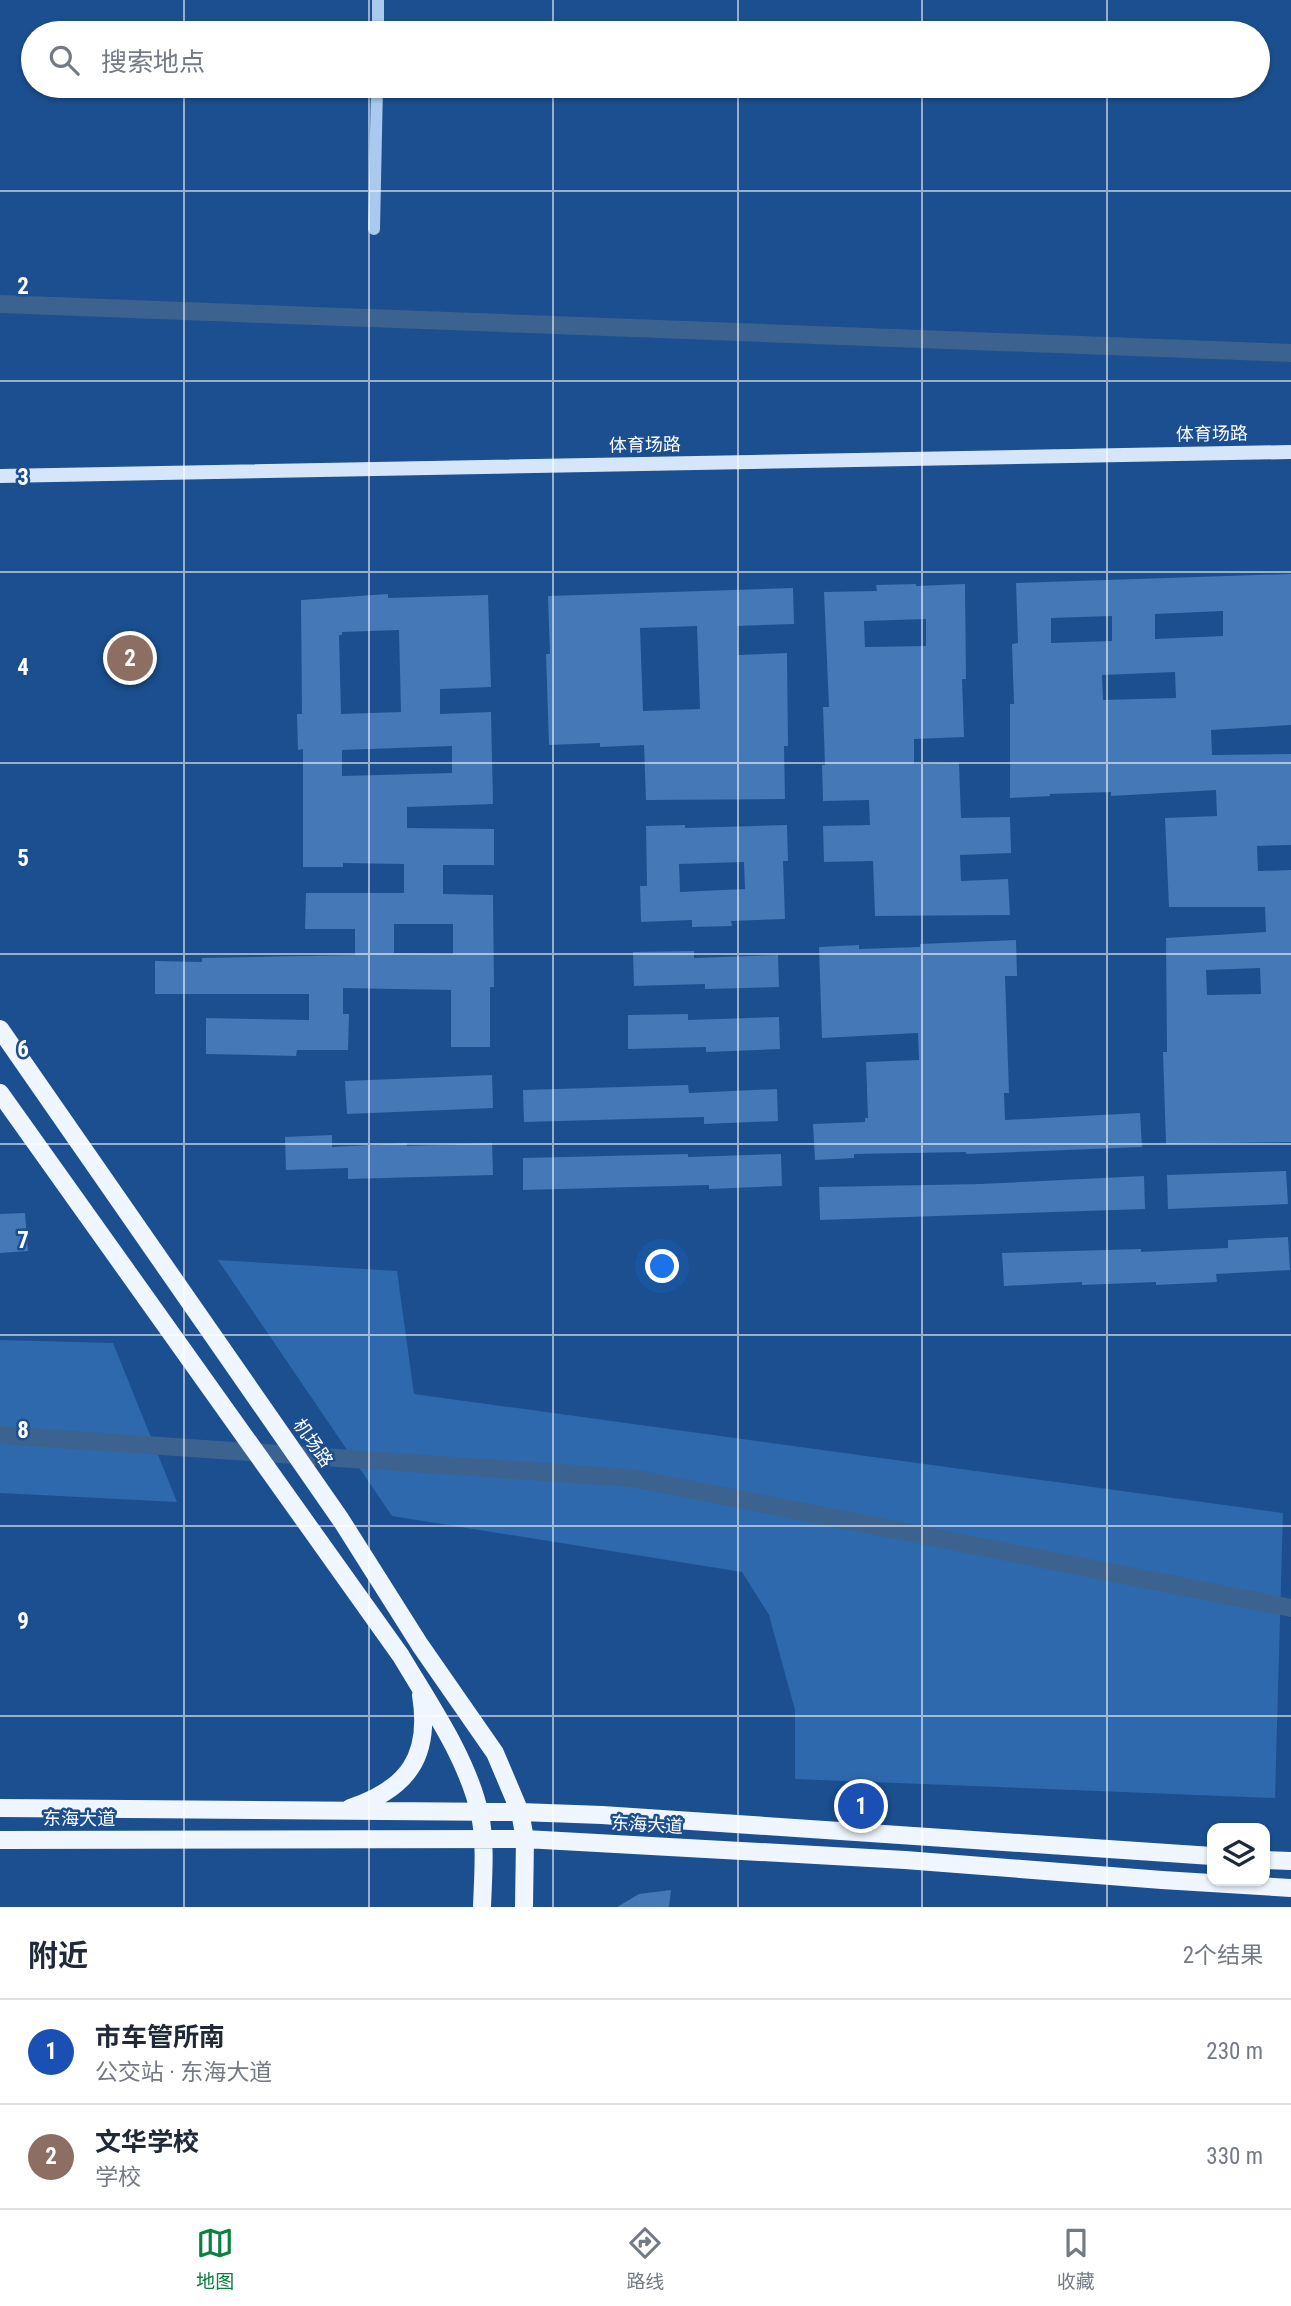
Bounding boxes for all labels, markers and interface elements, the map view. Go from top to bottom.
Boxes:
search box [21,21,1270,98]
icon: search [45,41,83,79]
text: 搜索地点 [101,47,205,77]
text: 2 [17,273,29,300]
street label: 体育场路 [1176,422,1248,445]
street label: 体育场路 [609,433,681,456]
text: 3 [17,464,29,491]
pin: 2 [107,632,153,684]
text: 4 [17,654,29,681]
text: 5 [17,845,29,872]
text: 6 [17,1036,29,1063]
text: 7 [17,1227,29,1254]
your location [645,1249,679,1283]
street label: 机场路 [289,1415,337,1471]
text: 8 [17,1417,29,1444]
text: 9 [17,1608,29,1635]
pin: 1 [838,1780,884,1832]
street label: 东海大道 [43,1808,115,1829]
street label: 东海大道 [611,1812,684,1837]
map controls [1207,1823,1270,1886]
button: layers [1207,1823,1270,1886]
text: 附近 [28,1938,88,1973]
text: 2个结果 [1183,1942,1263,1969]
text: 市车管所南 [95,2022,225,2052]
text: 1 [45,2038,57,2065]
text: 230 m [1206,2038,1263,2065]
text: 公交站 · 东海大道 [95,2059,272,2086]
text: 文华学校 [95,2127,199,2157]
text: 2 [45,2143,57,2170]
text: 330 m [1206,2143,1263,2170]
text: 学校 [95,2164,141,2191]
tab: 地图 [196,2224,234,2293]
tab: 路线 [626,2224,665,2293]
tab: 收藏 [1057,2224,1095,2293]

